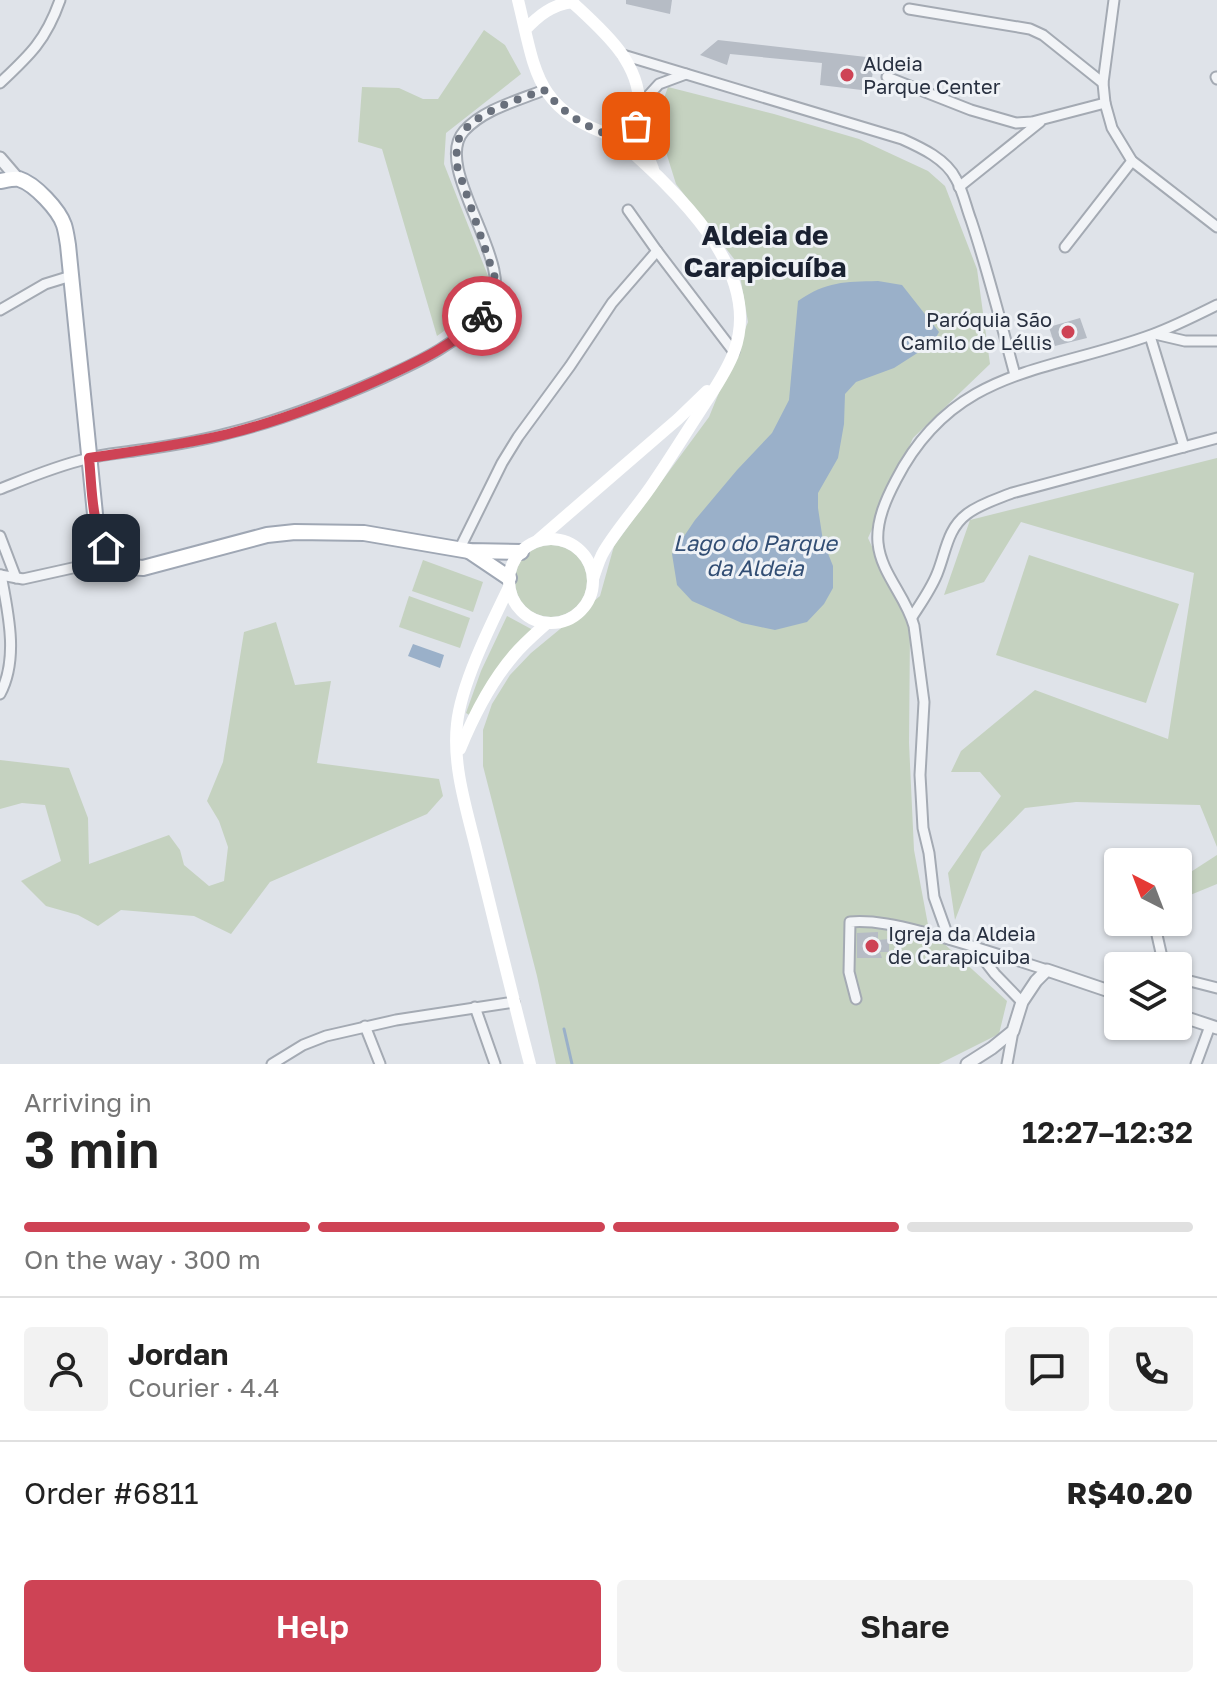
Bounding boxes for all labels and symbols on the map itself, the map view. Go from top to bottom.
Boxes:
place label: Aldeia Parque Center [863,51,1001,98]
marker: Aldeia Parque Center [838,66,856,84]
pin [602,92,670,160]
district label: Aldeia de Carapicuíba [684,218,846,283]
courier [442,276,522,356]
place label: Paróquia São Camilo de Léllis [900,307,1052,354]
marker: Paróquia São Camilo de Léllis [1059,323,1077,341]
pin [72,514,140,582]
water label: Lago do Parque da Aldeia [673,529,839,581]
north arrow [1104,848,1192,936]
place label: Igreja da Aldeia de Carapicuiba [888,921,1036,968]
marker: Igreja da Aldeia de Carapicuiba [863,937,881,955]

